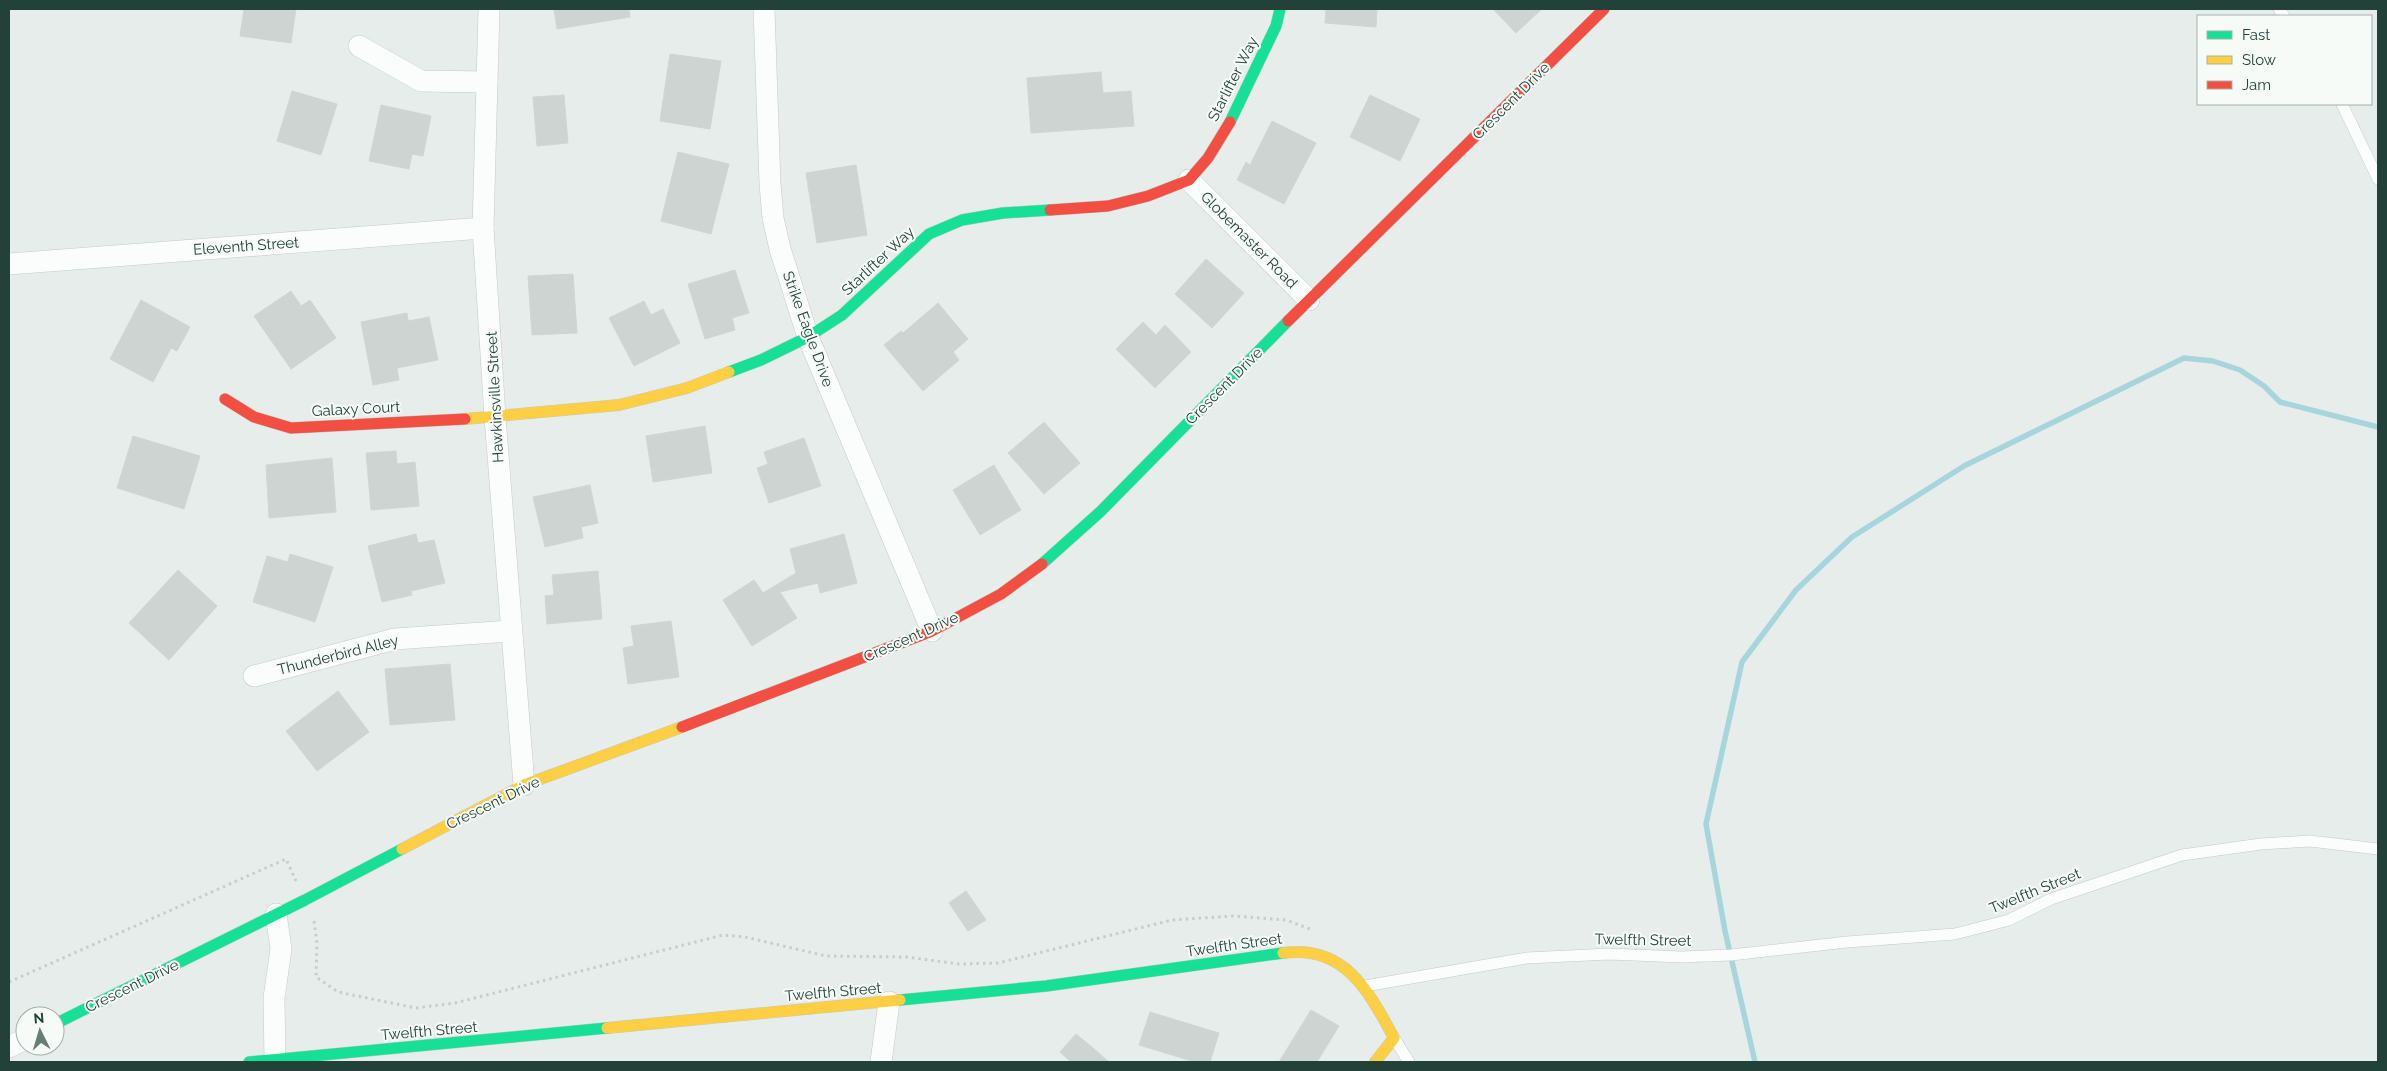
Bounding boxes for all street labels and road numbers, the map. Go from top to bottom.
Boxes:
street label: Starlifter Way [1204,34,1262,124]
street label: Crescent Drive [1469,59,1553,143]
street label: Globemaster Road [1197,188,1301,292]
street label: Starlifter Way [838,223,918,299]
street label: Eleventh Street [192,233,300,259]
street label: Strike Eagle Drive [779,269,837,389]
street label: Hawkinsville Street [483,331,507,463]
street label: Crescent Drive [1182,344,1266,428]
street label: Galaxy Court [311,398,401,420]
street label: Crescent Drive [861,608,961,666]
street label: Thunderbird Alley [276,631,400,679]
street label: Crescent Drive [443,773,543,833]
street label: Twelfth Street [1987,865,2083,917]
street label: Twelfth Street [1185,929,1283,961]
street label: Twelfth Street [1594,930,1692,950]
street label: Crescent Drive [82,956,182,1016]
street label: Twelfth Street [784,979,882,1005]
street label: Twelfth Street [380,1018,478,1044]

